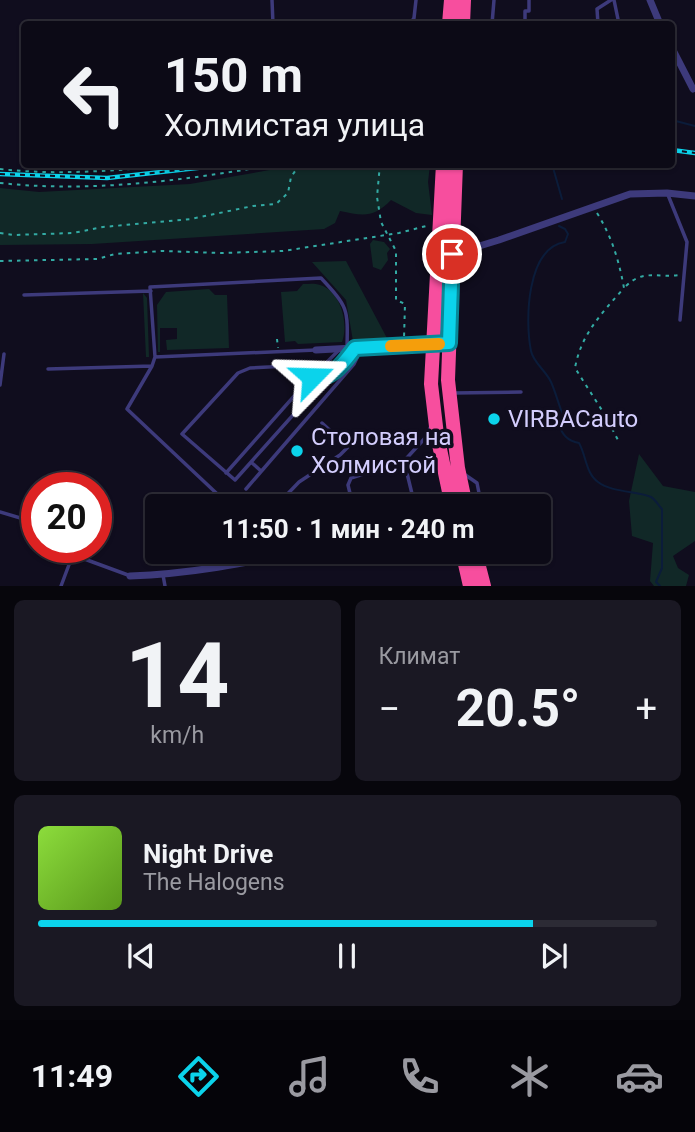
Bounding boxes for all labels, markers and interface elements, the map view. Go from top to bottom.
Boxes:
text: 150 m [164,47,303,104]
icon: left [49,49,140,140]
text: Холмистая улица [164,106,425,144]
pin [422,224,482,284]
icon: arrive [433,235,471,273]
position arrow [275,340,349,414]
place label: VIRBACauto [508,405,638,433]
marker: VIRBACauto [486,411,502,427]
place label: Столовая на Холмистой [311,423,452,479]
marker: Столовая на Холмистой [289,443,305,459]
speed limit sign: 20 [21,472,112,563]
text: 11:50 · 1 мин · 240 m [222,514,474,544]
text: 14 [125,623,229,729]
text: Климат [379,643,460,670]
text: 20.5° [455,678,580,739]
text: − [379,687,400,731]
text: + [635,687,657,731]
text: km/h [150,722,204,749]
text: Night Drive [143,839,273,869]
text: The Halogens [143,869,285,896]
icon: previous [122,937,160,975]
icon: pause [328,937,366,975]
icon: next [535,937,573,975]
icon: directions [174,1052,223,1101]
icon: music [285,1052,334,1101]
icon: phone [395,1052,444,1101]
icon: climate [505,1052,554,1101]
icon: car [615,1052,664,1101]
text: 11:49 [31,1057,113,1095]

